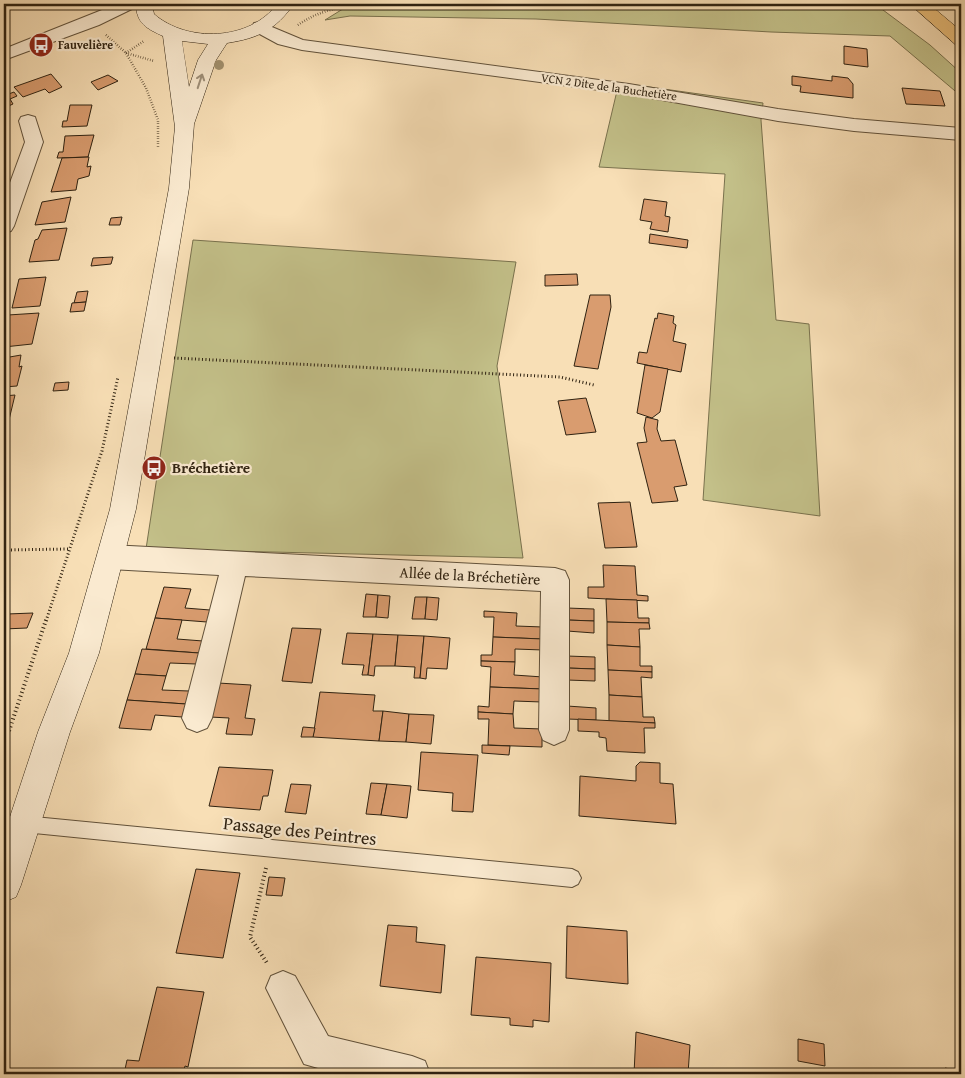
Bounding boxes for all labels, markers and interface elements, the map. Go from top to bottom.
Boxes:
bus stop icon: Fauvelière [28,32,54,58]
place label: Fauvelière [58,36,113,53]
street label: VCN 2 Dite de la Buchetière [540,69,679,105]
one-way arrow [196,74,205,89]
bus stop icon: Bréchetière [141,455,167,481]
place label: Bréchetière [172,457,250,478]
street label: Allée de la Bréchetière [399,561,541,590]
street label: Passage des Peintres [222,809,378,852]

